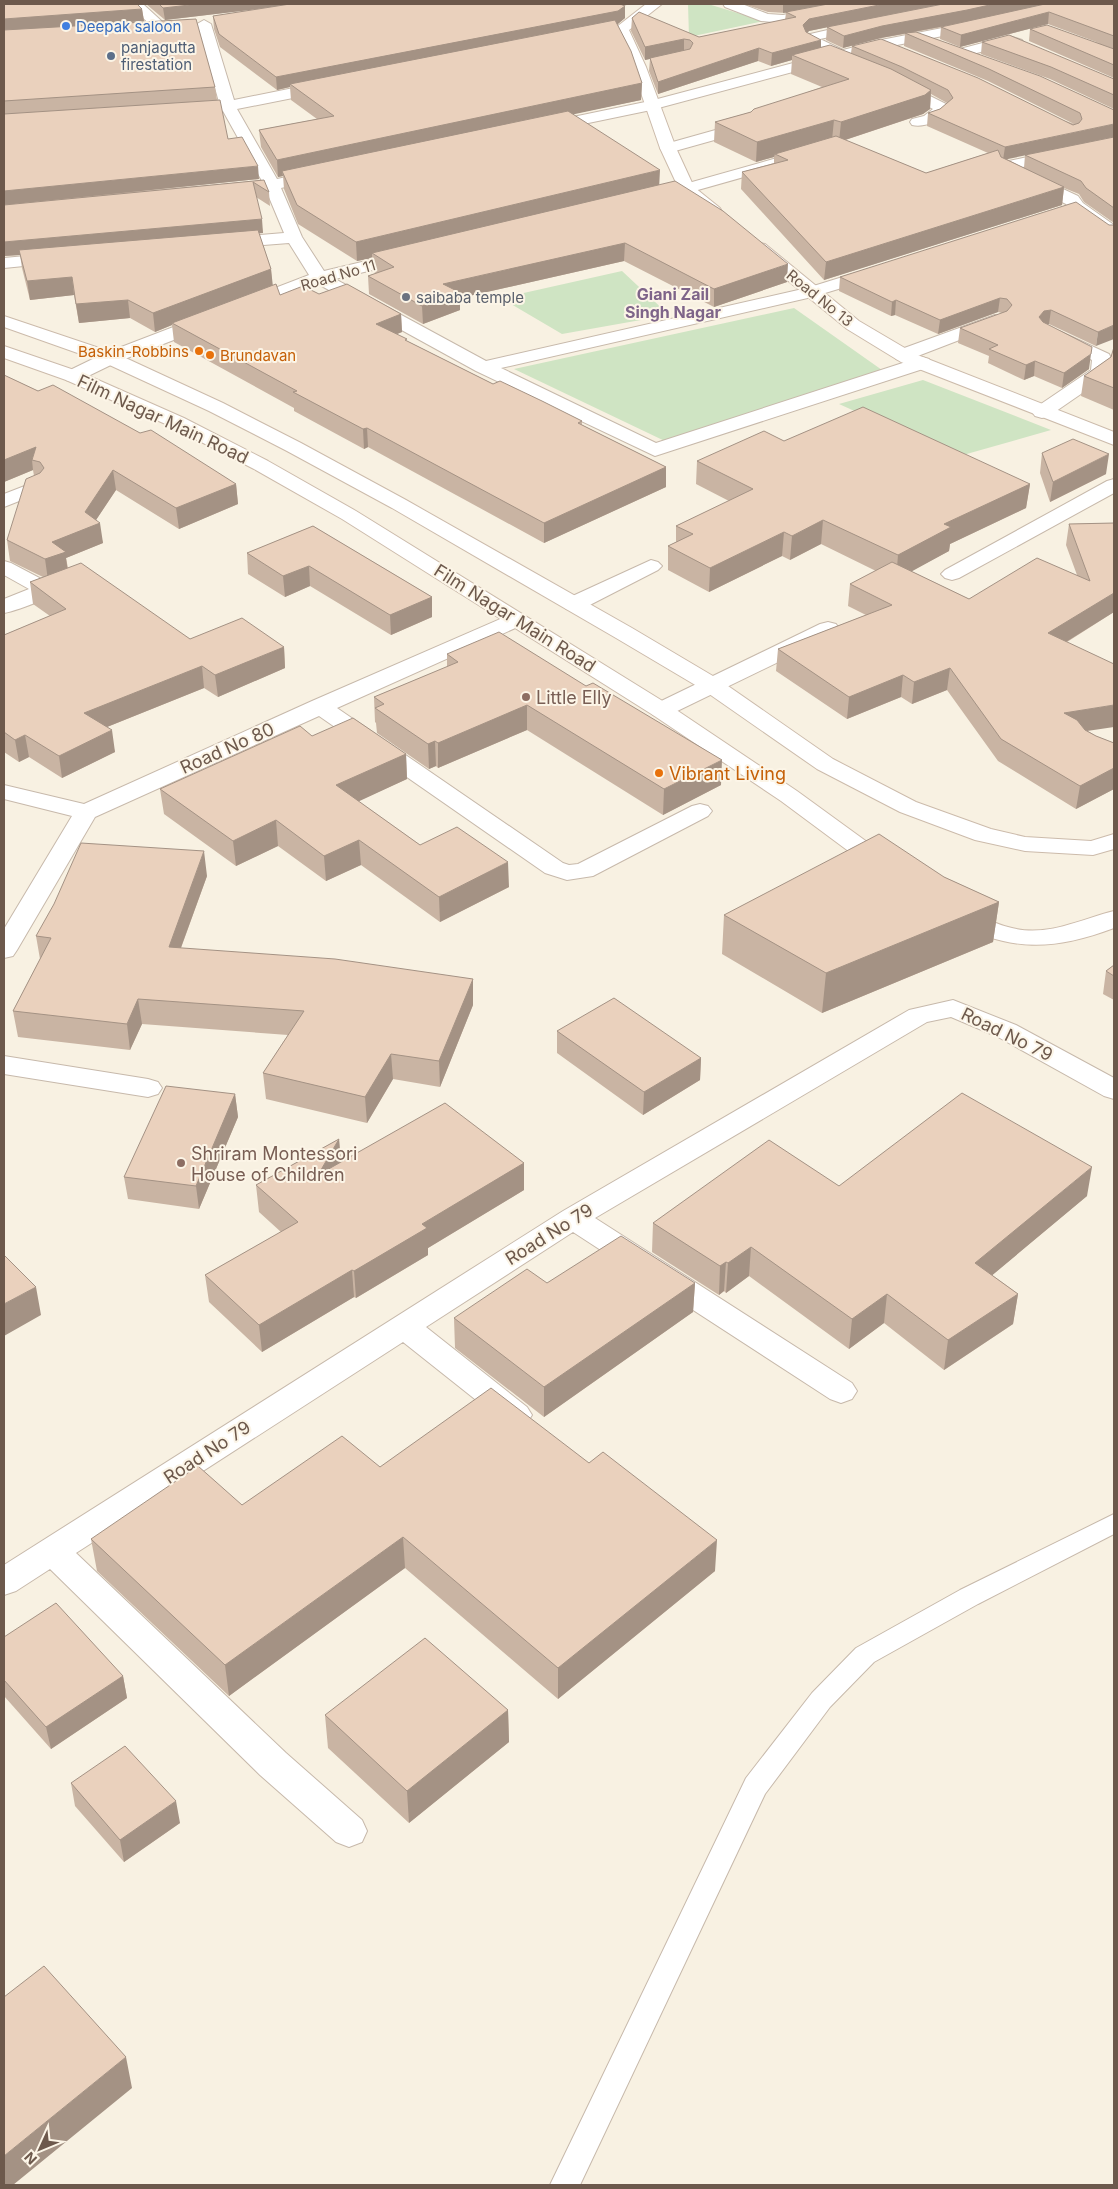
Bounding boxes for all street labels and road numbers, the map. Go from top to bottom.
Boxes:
street label: Road No 11 [298,255,378,295]
street label: Road No 13 [783,265,857,331]
street label: Film Nagar Main Road [74,370,252,468]
street label: Film Nagar Main Road [430,560,600,676]
street label: Road No 80 [177,718,277,778]
street label: Road No 79 [958,1003,1056,1065]
street label: Road No 79 [501,1199,597,1269]
street label: Road No 79 [160,1416,254,1488]

